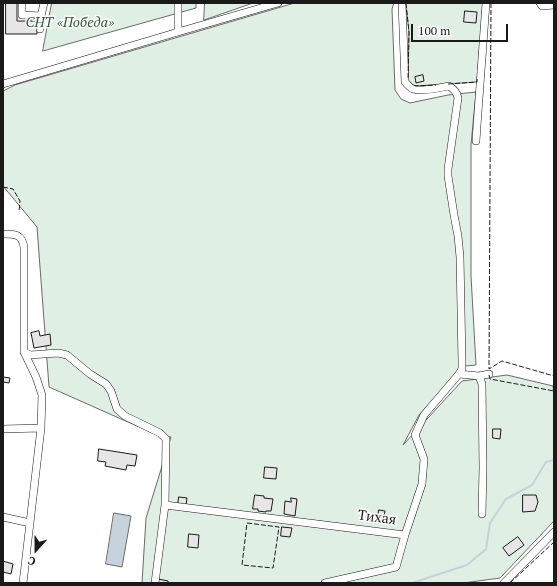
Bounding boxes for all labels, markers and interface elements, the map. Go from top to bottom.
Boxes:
park label: СНТ «Победа» [26,15,114,31]
scale bar [413,16,510,42]
text: 100 m [418,23,450,38]
street label: Тихая [357,507,397,529]
north arrow [16,530,56,570]
text: С [26,553,38,569]

